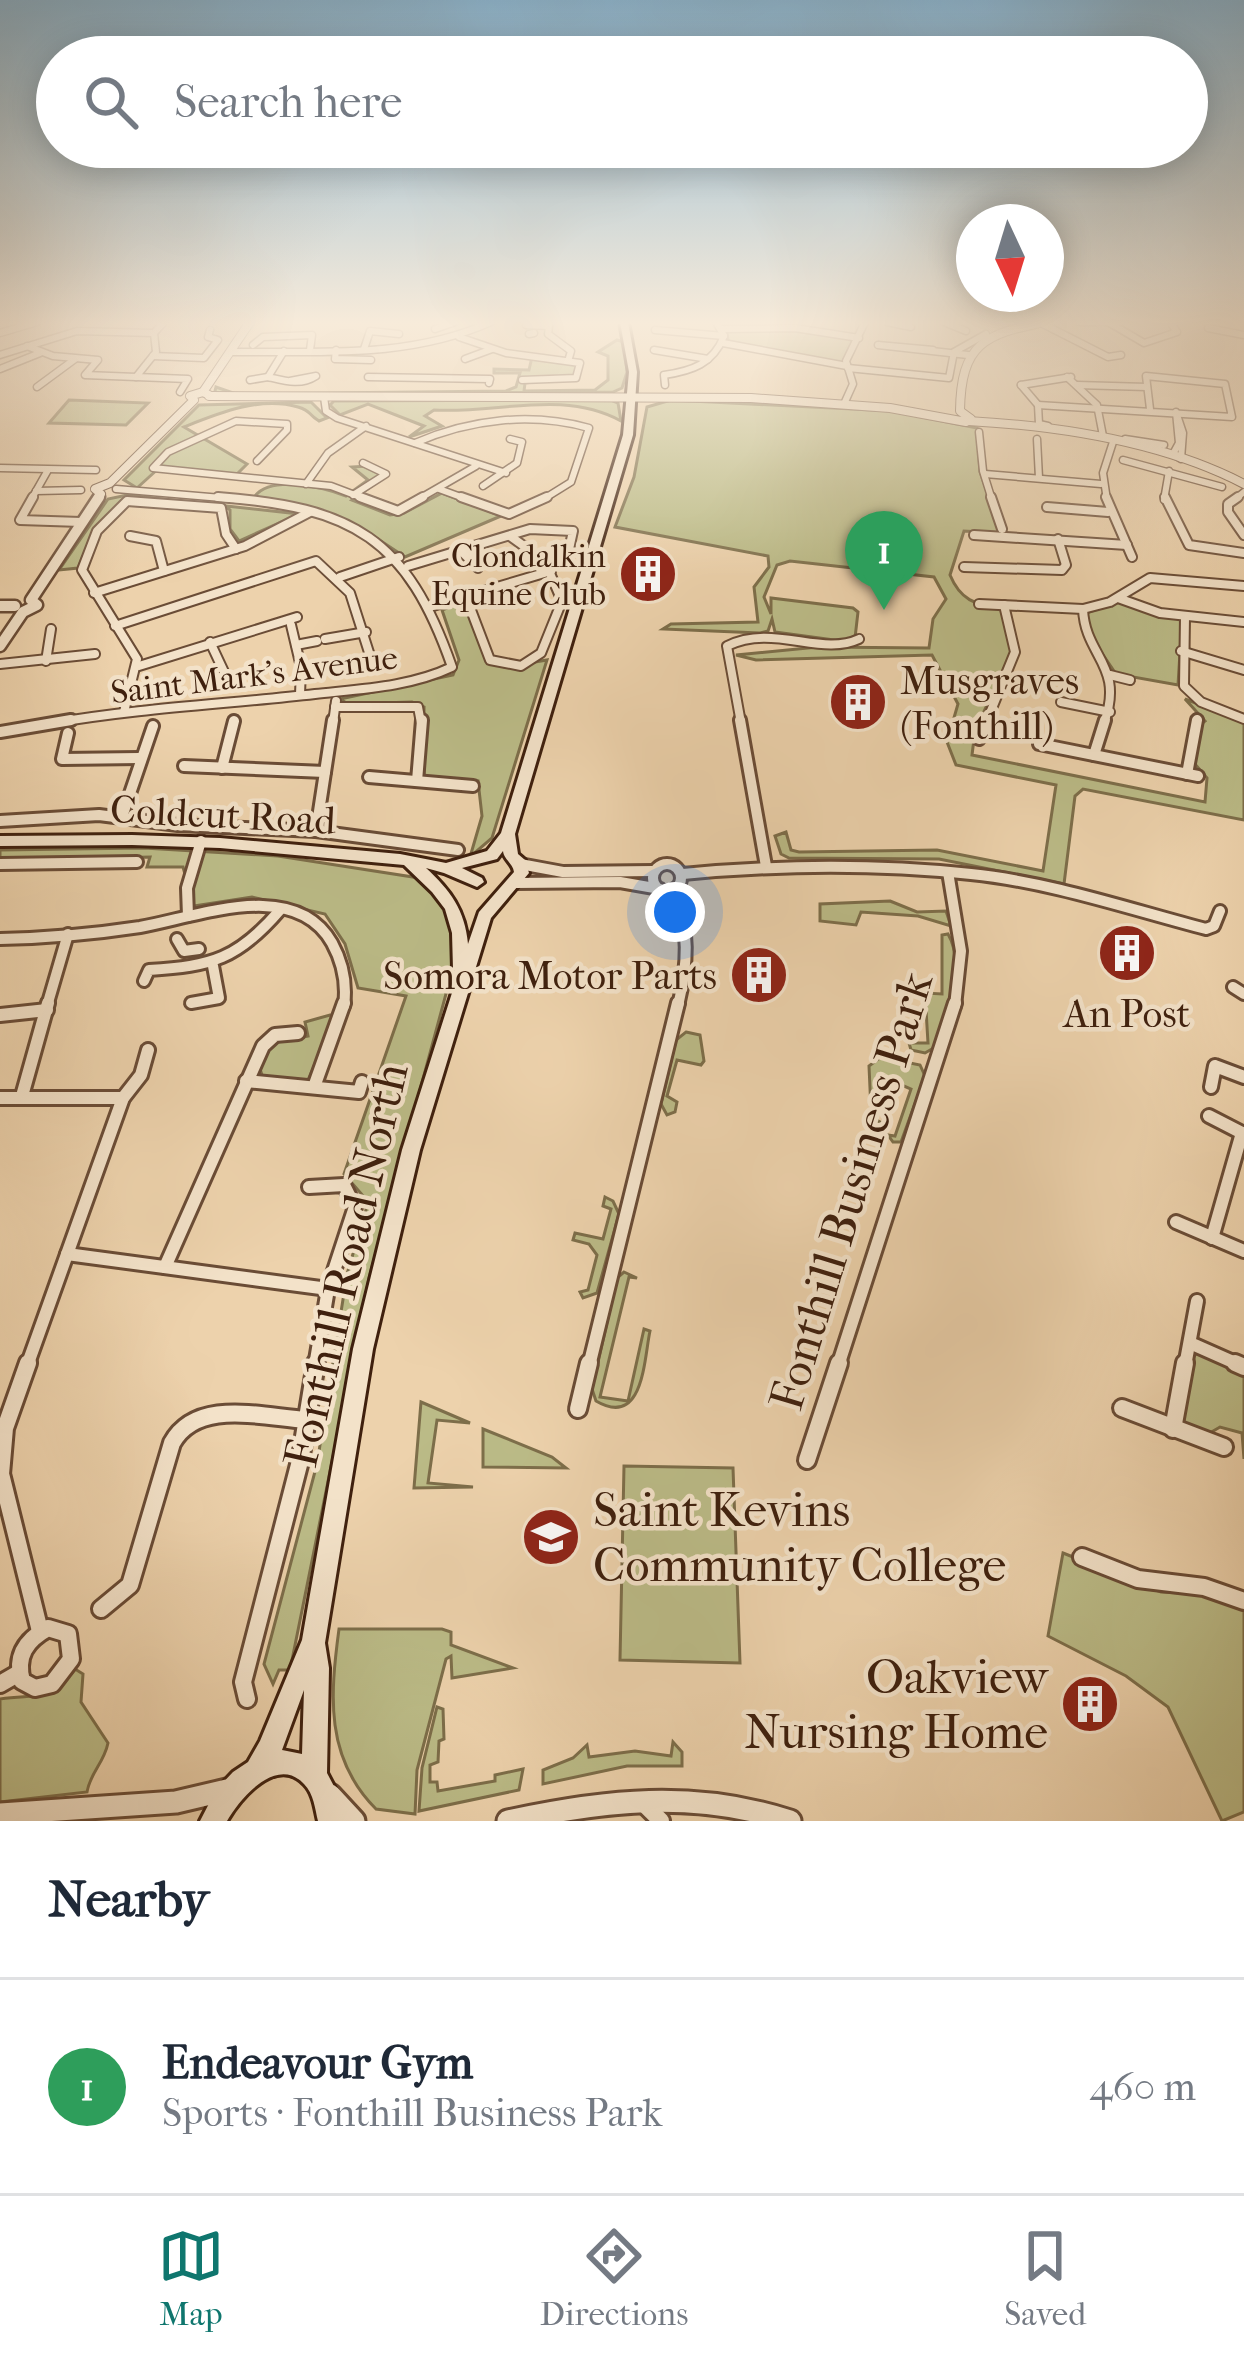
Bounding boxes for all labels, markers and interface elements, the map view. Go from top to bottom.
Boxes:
search box [36,36,1208,168]
icon: search [78,69,144,135]
text: Search here [174,76,402,129]
north arrow [956,204,1064,312]
pin: 1 [845,511,923,610]
place label: Clondalkin Equine Club [431,537,606,614]
building icon: Clondalkin Equine Club [617,543,679,605]
street label: Saint Mark's Avenue [109,639,400,712]
place label: Musgraves (Fonthill) [900,658,1079,749]
building icon: Musgraves (Fonthill) [827,671,889,733]
street label: Coldcut Road [109,786,338,844]
your location [645,882,705,942]
building icon: An Post [1096,922,1158,984]
building icon: Somora Motor Parts [728,944,790,1006]
place label: Somora Motor Parts [383,953,717,999]
street label: Fonthill Business Park [758,964,945,1417]
place label: An Post [1061,991,1191,1037]
street label: Fonthill Road North [272,1057,420,1473]
place label: Saint Kevins Community College [593,1482,1006,1593]
school or university icon: Saint Kevins Community College [520,1506,582,1568]
place label: Oakview Nursing Home [744,1649,1049,1760]
building icon: Oakview Nursing Home [1059,1673,1121,1735]
text: Nearby [48,1869,209,1929]
text: Endeavour Gym [162,2037,473,2090]
text: 1 [80,2064,94,2110]
text: 460 m [1090,2064,1196,2110]
text: Sports · Fonthill Business Park [162,2090,662,2136]
tab: Map [158,2223,224,2334]
tab: Directions [540,2223,688,2334]
tab: Saved [1004,2223,1086,2334]

